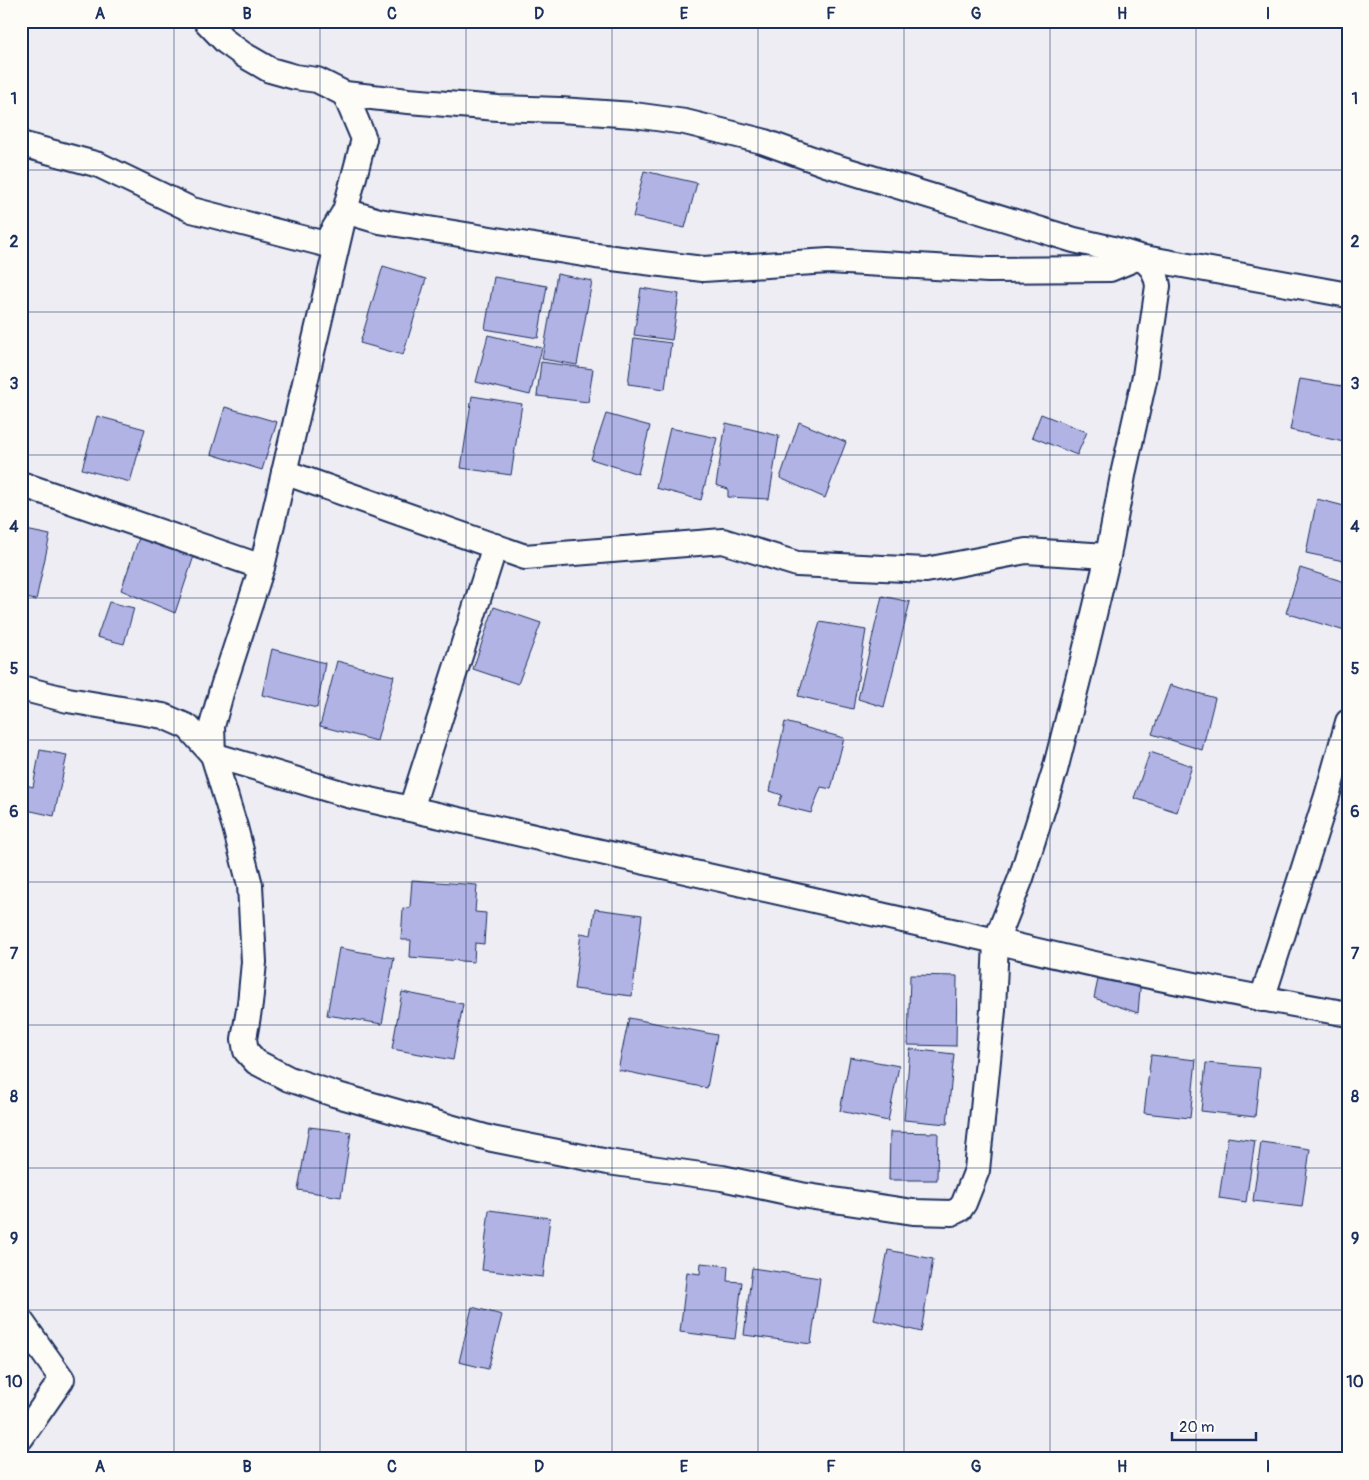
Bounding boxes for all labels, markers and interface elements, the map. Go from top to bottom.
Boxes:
text: A [95,4,106,24]
text: B [242,4,252,24]
text: C [387,4,397,24]
text: D [534,4,544,24]
text: E [680,4,689,24]
text: F [826,4,836,24]
text: G [971,4,982,24]
text: H [1117,4,1127,24]
text: I [1266,4,1270,24]
text: 1 [11,89,17,109]
text: 1 [1352,89,1358,109]
text: 2 [10,232,19,252]
text: 2 [1351,232,1360,252]
text: 3 [10,374,19,394]
text: 3 [1351,374,1360,394]
text: 4 [9,517,19,537]
text: 4 [1350,517,1360,537]
text: 5 [10,659,19,679]
text: 5 [1351,659,1360,679]
text: 6 [9,802,19,822]
text: 6 [1350,802,1360,822]
text: 7 [10,944,19,964]
text: 7 [1351,944,1360,964]
text: 8 [10,1087,18,1107]
text: 8 [1351,1087,1359,1107]
text: 9 [10,1229,18,1249]
text: 9 [1351,1229,1359,1249]
text: 10 [5,1372,23,1392]
text: 10 [1346,1372,1364,1392]
scale bar [1172,1410,1255,1442]
text: 20 m [1179,1418,1214,1437]
text: A [95,1457,106,1477]
text: B [242,1457,252,1477]
text: C [387,1457,397,1477]
text: D [534,1457,544,1477]
text: E [680,1457,689,1477]
text: F [826,1457,836,1477]
text: G [971,1457,982,1477]
text: H [1117,1457,1127,1477]
text: I [1266,1457,1270,1477]

